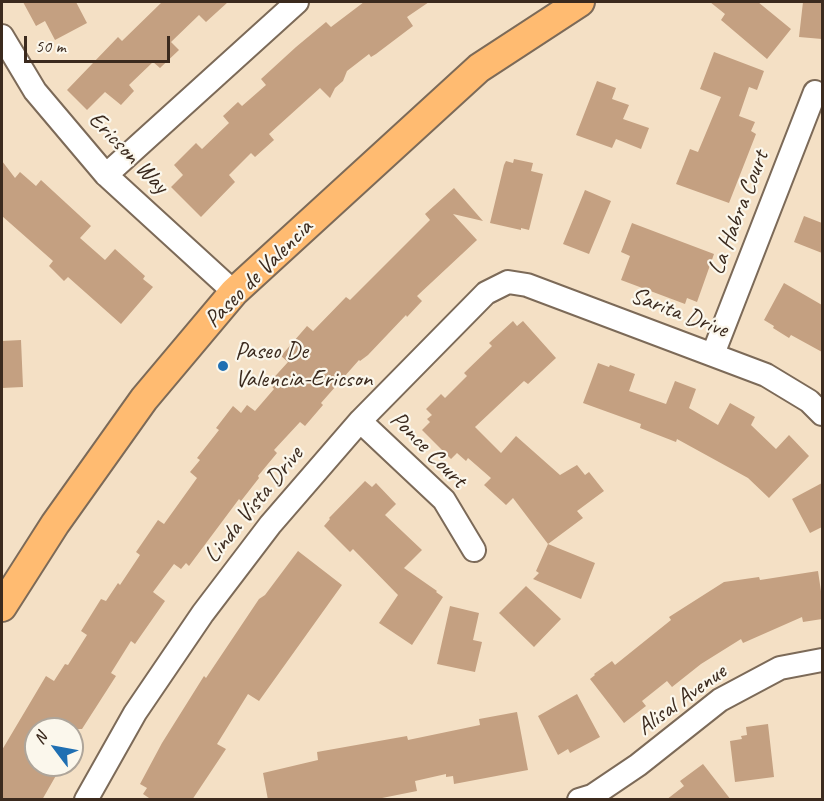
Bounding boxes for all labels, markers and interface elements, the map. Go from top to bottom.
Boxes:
scale bar [27,24,172,62]
text: 50 m [35,35,66,57]
street label: Ericson Way [82,106,174,200]
street label: La Habra Court [702,147,776,279]
street label: Paseo de Valencia [199,214,319,334]
street label: Sarita Drive [626,281,732,345]
place label: Paseo De Valencia-Ericson [235,338,372,394]
marker: Paseo De Valencia-Ericson [216,359,230,373]
street label: Ponce Court [384,406,472,494]
street label: Linda Vista Drive [198,441,310,569]
street label: Alisal Avenue [632,658,732,742]
north arrow [24,717,84,777]
text: N [29,729,52,748]

